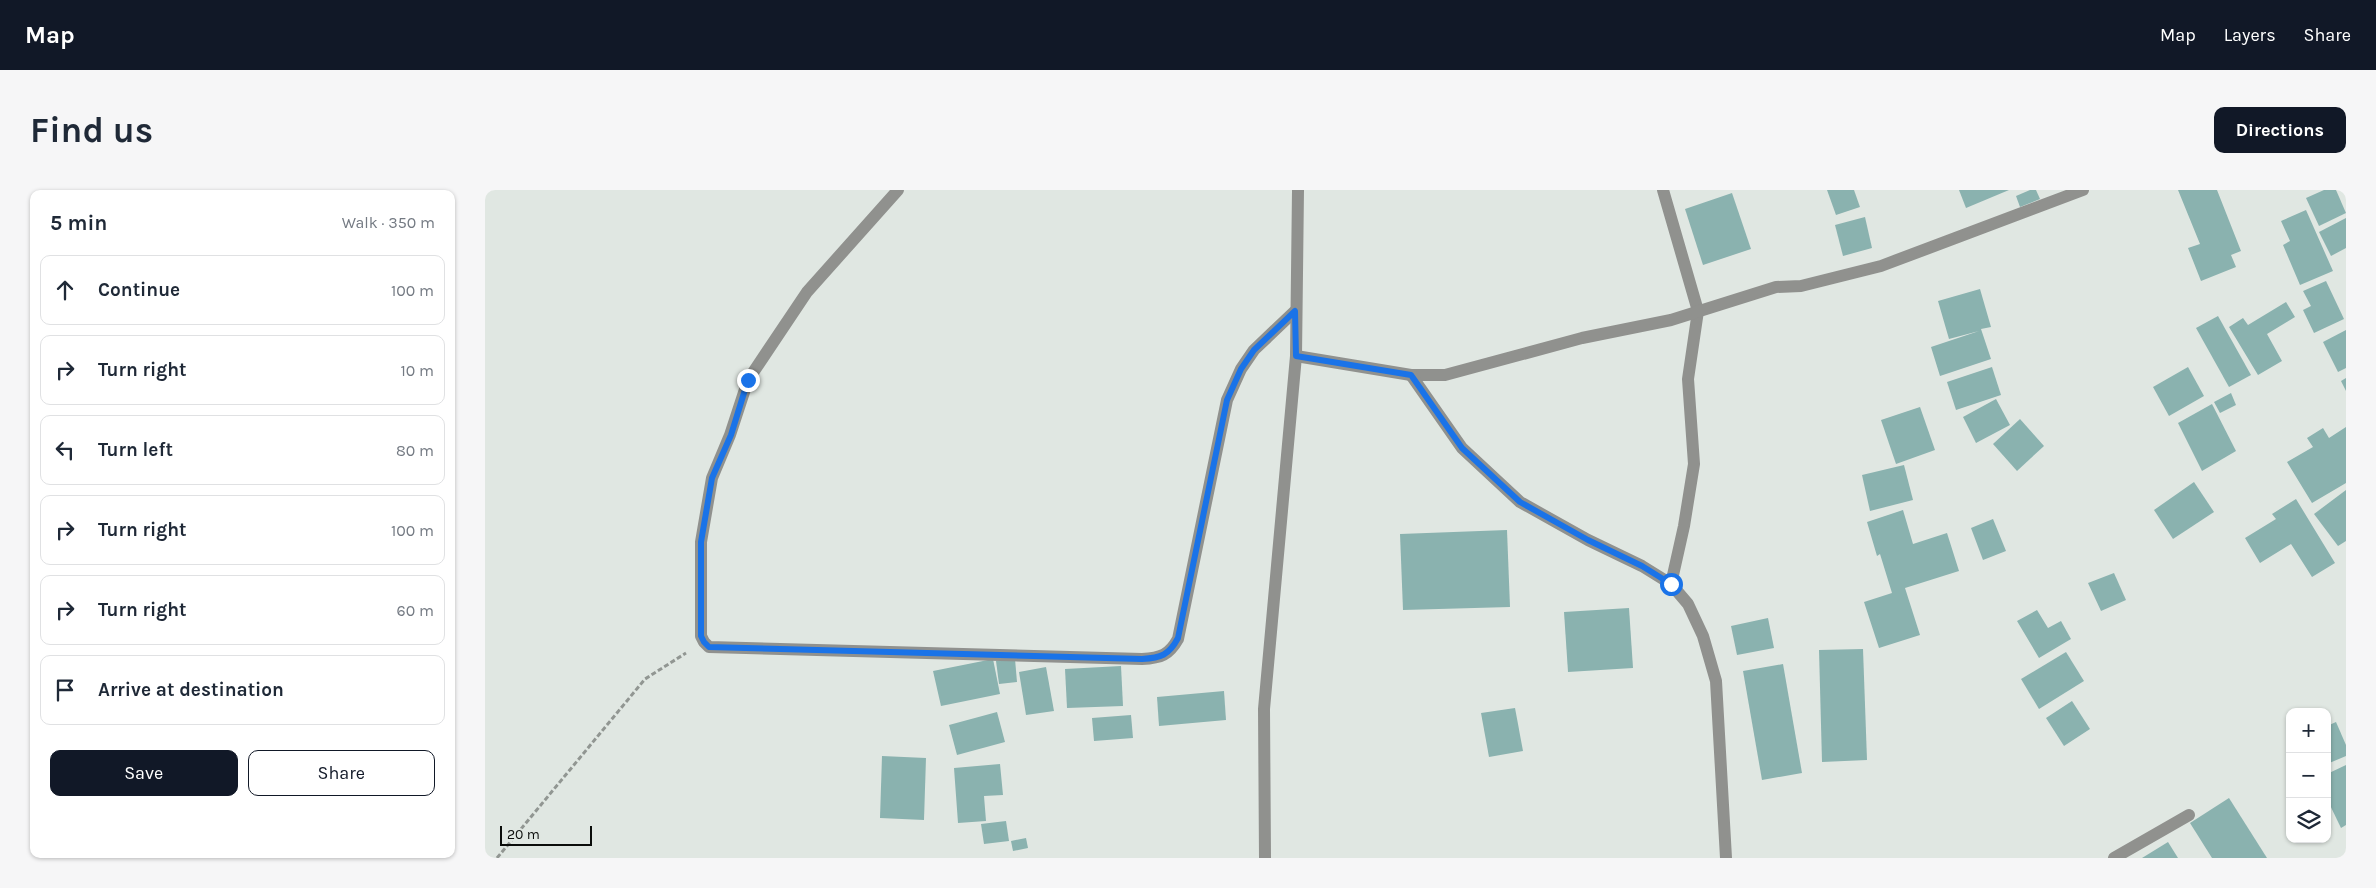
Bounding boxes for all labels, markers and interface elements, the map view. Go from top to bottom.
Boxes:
text: Map [25,21,75,49]
text: Map [2160,24,2196,46]
text: Layers [2224,24,2276,46]
text: Share [2304,24,2351,46]
button: Directions [2214,107,2346,153]
text: Find us [30,110,153,151]
text: 5 min [50,211,107,235]
text: Walk · 350 m [342,213,435,232]
icon: ahead [51,276,79,304]
text: Continue [98,279,180,301]
text: 100 m [391,281,434,300]
icon: right [51,356,79,384]
text: Turn right [98,359,187,381]
text: 10 m [400,361,434,380]
route end [737,369,760,392]
icon: left [51,436,79,464]
text: Turn left [98,439,173,461]
text: 80 m [396,441,434,460]
icon: right [51,516,79,544]
text: Turn right [98,519,187,541]
text: 100 m [391,521,434,540]
route start [1660,573,1683,596]
icon: right [51,596,79,624]
text: Turn right [98,599,187,621]
text: 60 m [397,601,434,620]
icon: arrive [51,676,79,704]
text: Arrive at destination [98,679,284,701]
map controls [2286,708,2331,843]
button: + [2286,708,2331,753]
button: Save [50,750,238,796]
button: Share [248,750,435,796]
button: − [2286,753,2331,798]
button: layers [2286,798,2331,843]
scale bar [500,823,593,846]
text: 20 m [507,826,540,843]

